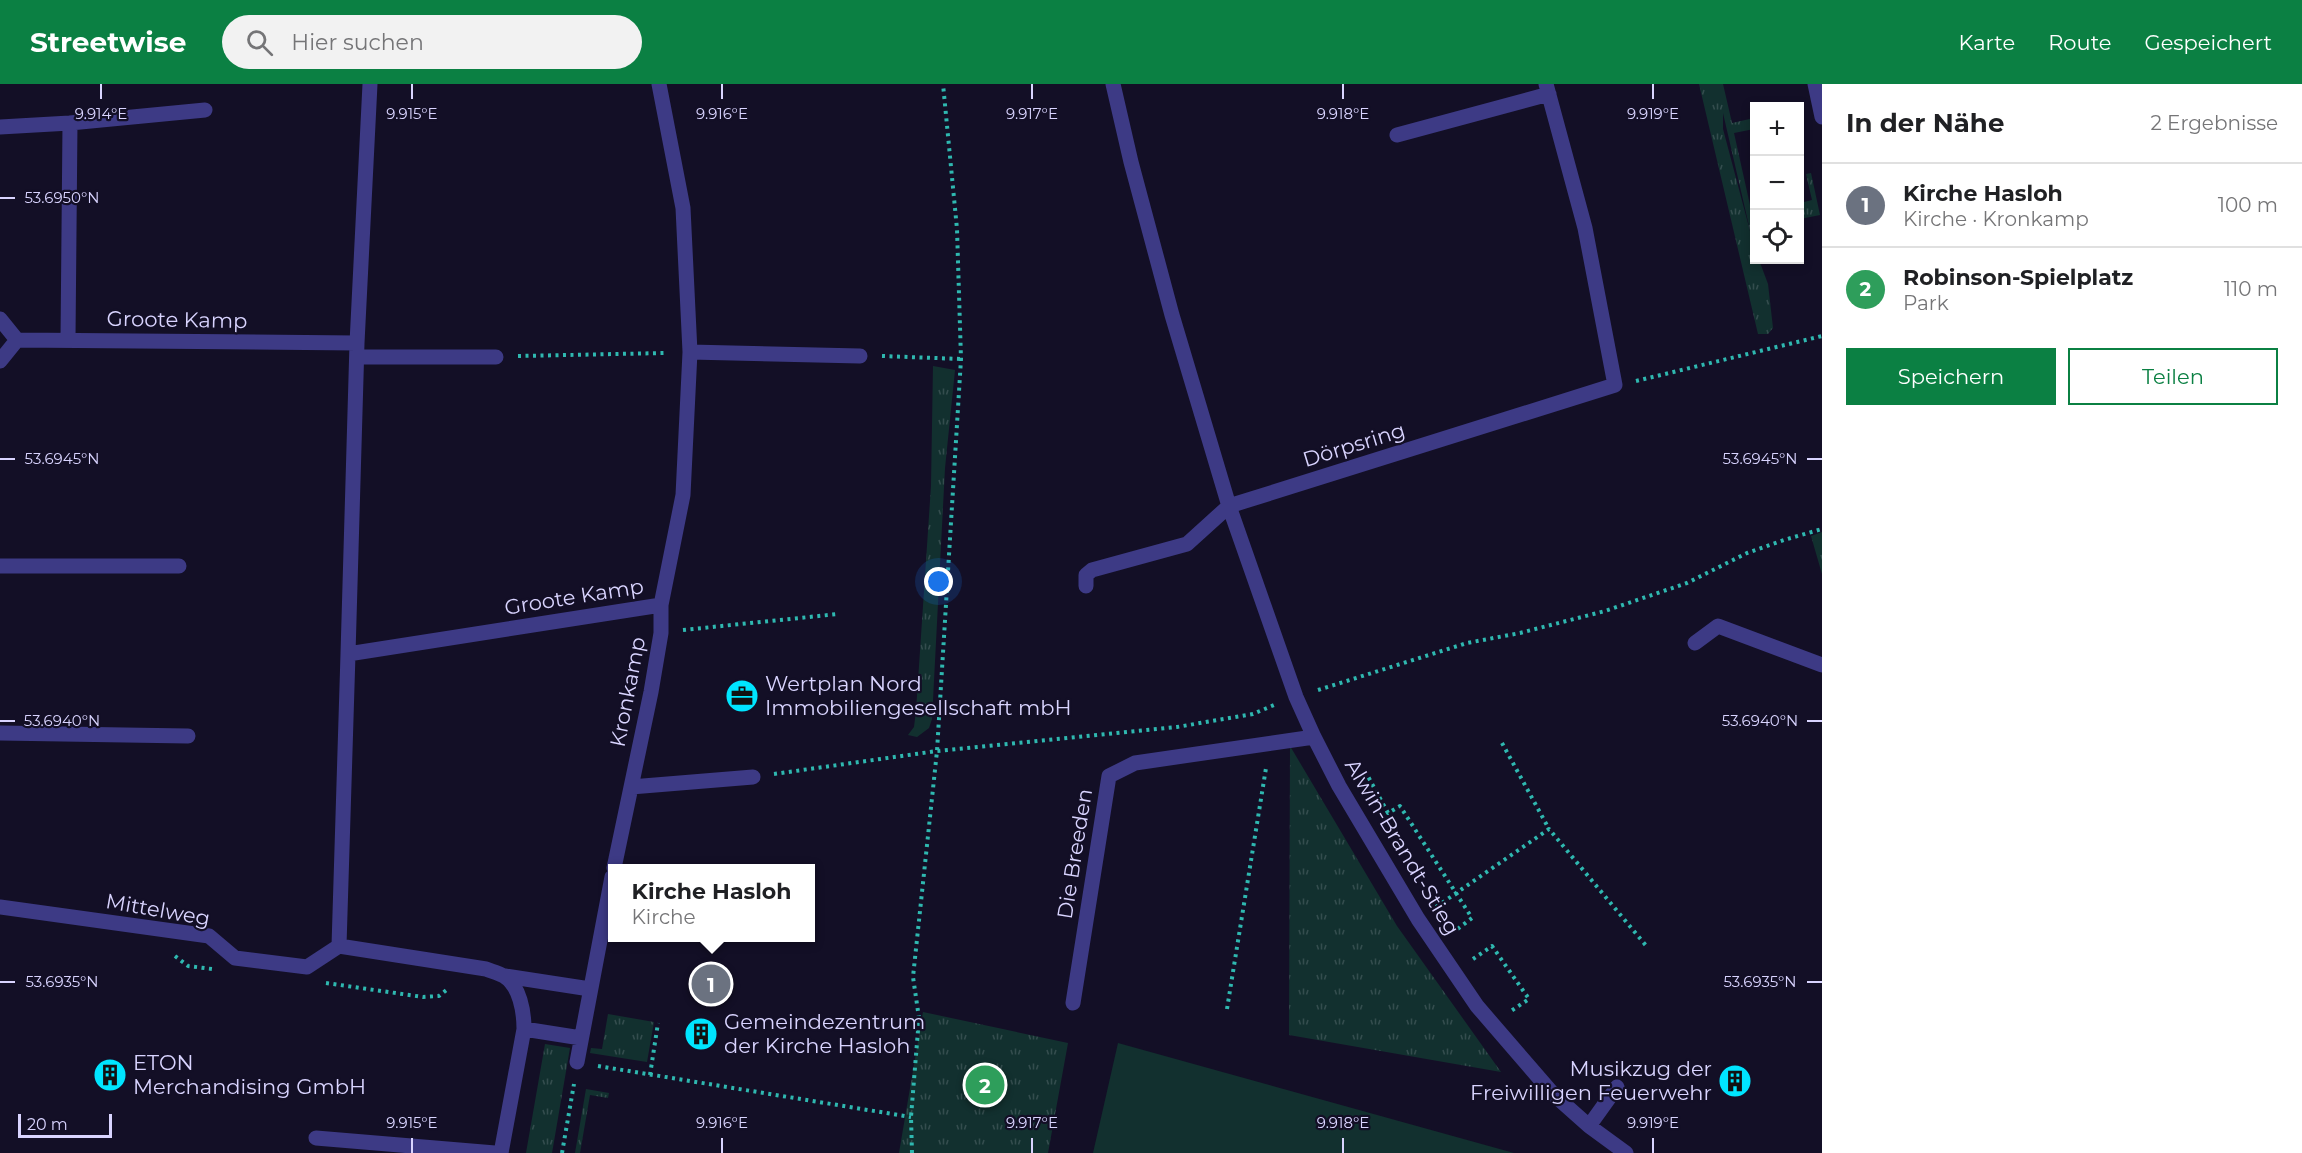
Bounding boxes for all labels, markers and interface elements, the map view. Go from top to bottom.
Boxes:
search box [222,15,642,69]
text: Streetwise [30,25,186,59]
icon: search [243,26,276,59]
text: Hier suchen [291,29,424,56]
text: Karte [1959,30,2015,55]
text: Route [2048,30,2111,55]
text: Gespeichert [2144,30,2272,55]
map controls [1750,102,1804,264]
button: + [1750,102,1804,156]
text: 9.914°E [75,104,127,123]
text: 9.915°E [386,104,438,123]
text: 9.916°E [696,104,748,123]
text: 9.917°E [1006,104,1058,123]
text: 9.918°E [1317,104,1369,123]
text: 9.919°E [1627,104,1679,123]
text: In der Nähe [1846,107,2004,139]
text: 2 Ergebnisse [2150,111,2278,135]
button: − [1750,156,1804,210]
text: Kirche Hasloh [1903,180,2063,207]
text: 53.6950°N [24,188,100,207]
text: 1 [1862,193,1869,217]
text: 100 m [2218,193,2278,217]
text: Kirche · Kronkamp [1903,207,2089,231]
button: locate [1750,210,1804,264]
text: Robinson-Spielplatz [1903,264,2133,291]
text: 2 [1860,277,1871,301]
text: 110 m [2224,277,2278,301]
text: Park [1903,291,1949,315]
street label: Groote Kamp [107,306,248,333]
button: Speichern [1846,348,2056,405]
button: Teilen [2068,348,2278,405]
street label: Dörpsring [1300,417,1408,472]
text: 53.6945°N [25,449,99,468]
text: 53.6945°N [1723,449,1797,468]
your location [924,567,953,596]
street label: Groote Kamp [503,573,645,620]
street label: Kronkamp [605,635,650,749]
place label: Wertplan Nord Immobiliengesellschaft mbH [765,671,1072,720]
office icon: Wertplan Nord Immobiliengesellschaft mbH [724,678,760,714]
text: 53.6940°N [24,711,100,730]
text: 53.6940°N [1722,711,1798,730]
street label: Alwin-Brandt-Stieg [1340,754,1465,939]
street label: Die Breeden [1052,787,1097,921]
popup [608,864,815,942]
text: Kirche Hasloh [632,878,791,905]
street label: Mittelweg [104,888,212,931]
text: Kirche [632,905,696,929]
pin: 1 [692,962,730,1006]
text: 53.6935°N [25,972,99,991]
text: 53.6935°N [1723,972,1797,991]
place label: Gemeindezentrum der Kirche Hasloh [724,1009,925,1058]
building icon: Gemeindezentrum der Kirche Hasloh [683,1016,719,1052]
place label: ETON Merchandising GmbH [133,1050,366,1099]
place label: Musikzug der Freiwilligen Feuerwehr [1470,1056,1712,1105]
building icon: ETON Merchandising GmbH [92,1057,128,1093]
pin: 2 [966,1062,1004,1108]
building icon: Musikzug der Freiwilligen Feuerwehr [1717,1063,1753,1099]
scale bar [18,1111,112,1138]
text: 9.915°E [386,1113,438,1132]
text: 9.916°E [696,1113,748,1132]
text: 9.917°E [1006,1113,1058,1132]
text: 9.918°E [1317,1113,1369,1132]
text: 9.919°E [1627,1113,1679,1132]
text: 20 m [27,1115,68,1134]

